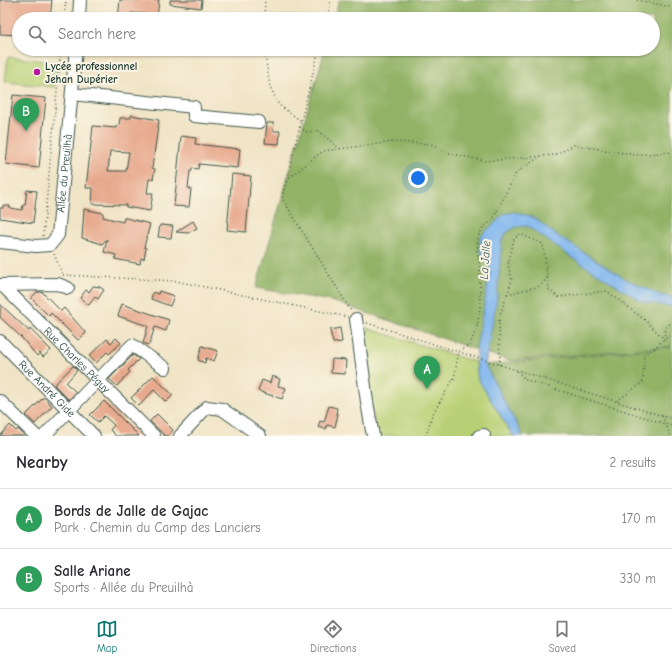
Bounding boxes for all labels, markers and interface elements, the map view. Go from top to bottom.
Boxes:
search box [12,12,660,56]
icon: search [26,23,48,45]
text: Search here [58,25,136,43]
place label: Lycée professionnel Jehan Dupérier [45,60,137,86]
marker: Lycée professionnel Jehan Dupérier [32,67,42,77]
pin: B [13,98,39,131]
street label: Allée du Preuilhà [54,133,75,213]
your location [408,168,428,188]
water label: La Jalle [477,240,493,280]
street label: Rue Charles Péguy [41,324,113,396]
pin: A [414,356,440,389]
street label: Rue André Gide [16,358,78,420]
text: Nearby [16,453,67,472]
text: 2 results [609,455,656,470]
text: Bords de Jalle de Gajac [54,502,208,520]
text: A [25,511,33,526]
text: 170 m [622,511,656,526]
text: Park · Chemin du Camp des Lanciers [54,520,261,535]
text: Salle Ariane [54,562,131,580]
text: B [25,571,33,586]
text: 330 m [620,571,656,586]
text: Sports · Allée du Preuilhà [54,580,194,595]
tab: Map [96,618,118,655]
tab: Directions [310,618,357,655]
tab: Saved [549,618,576,655]

